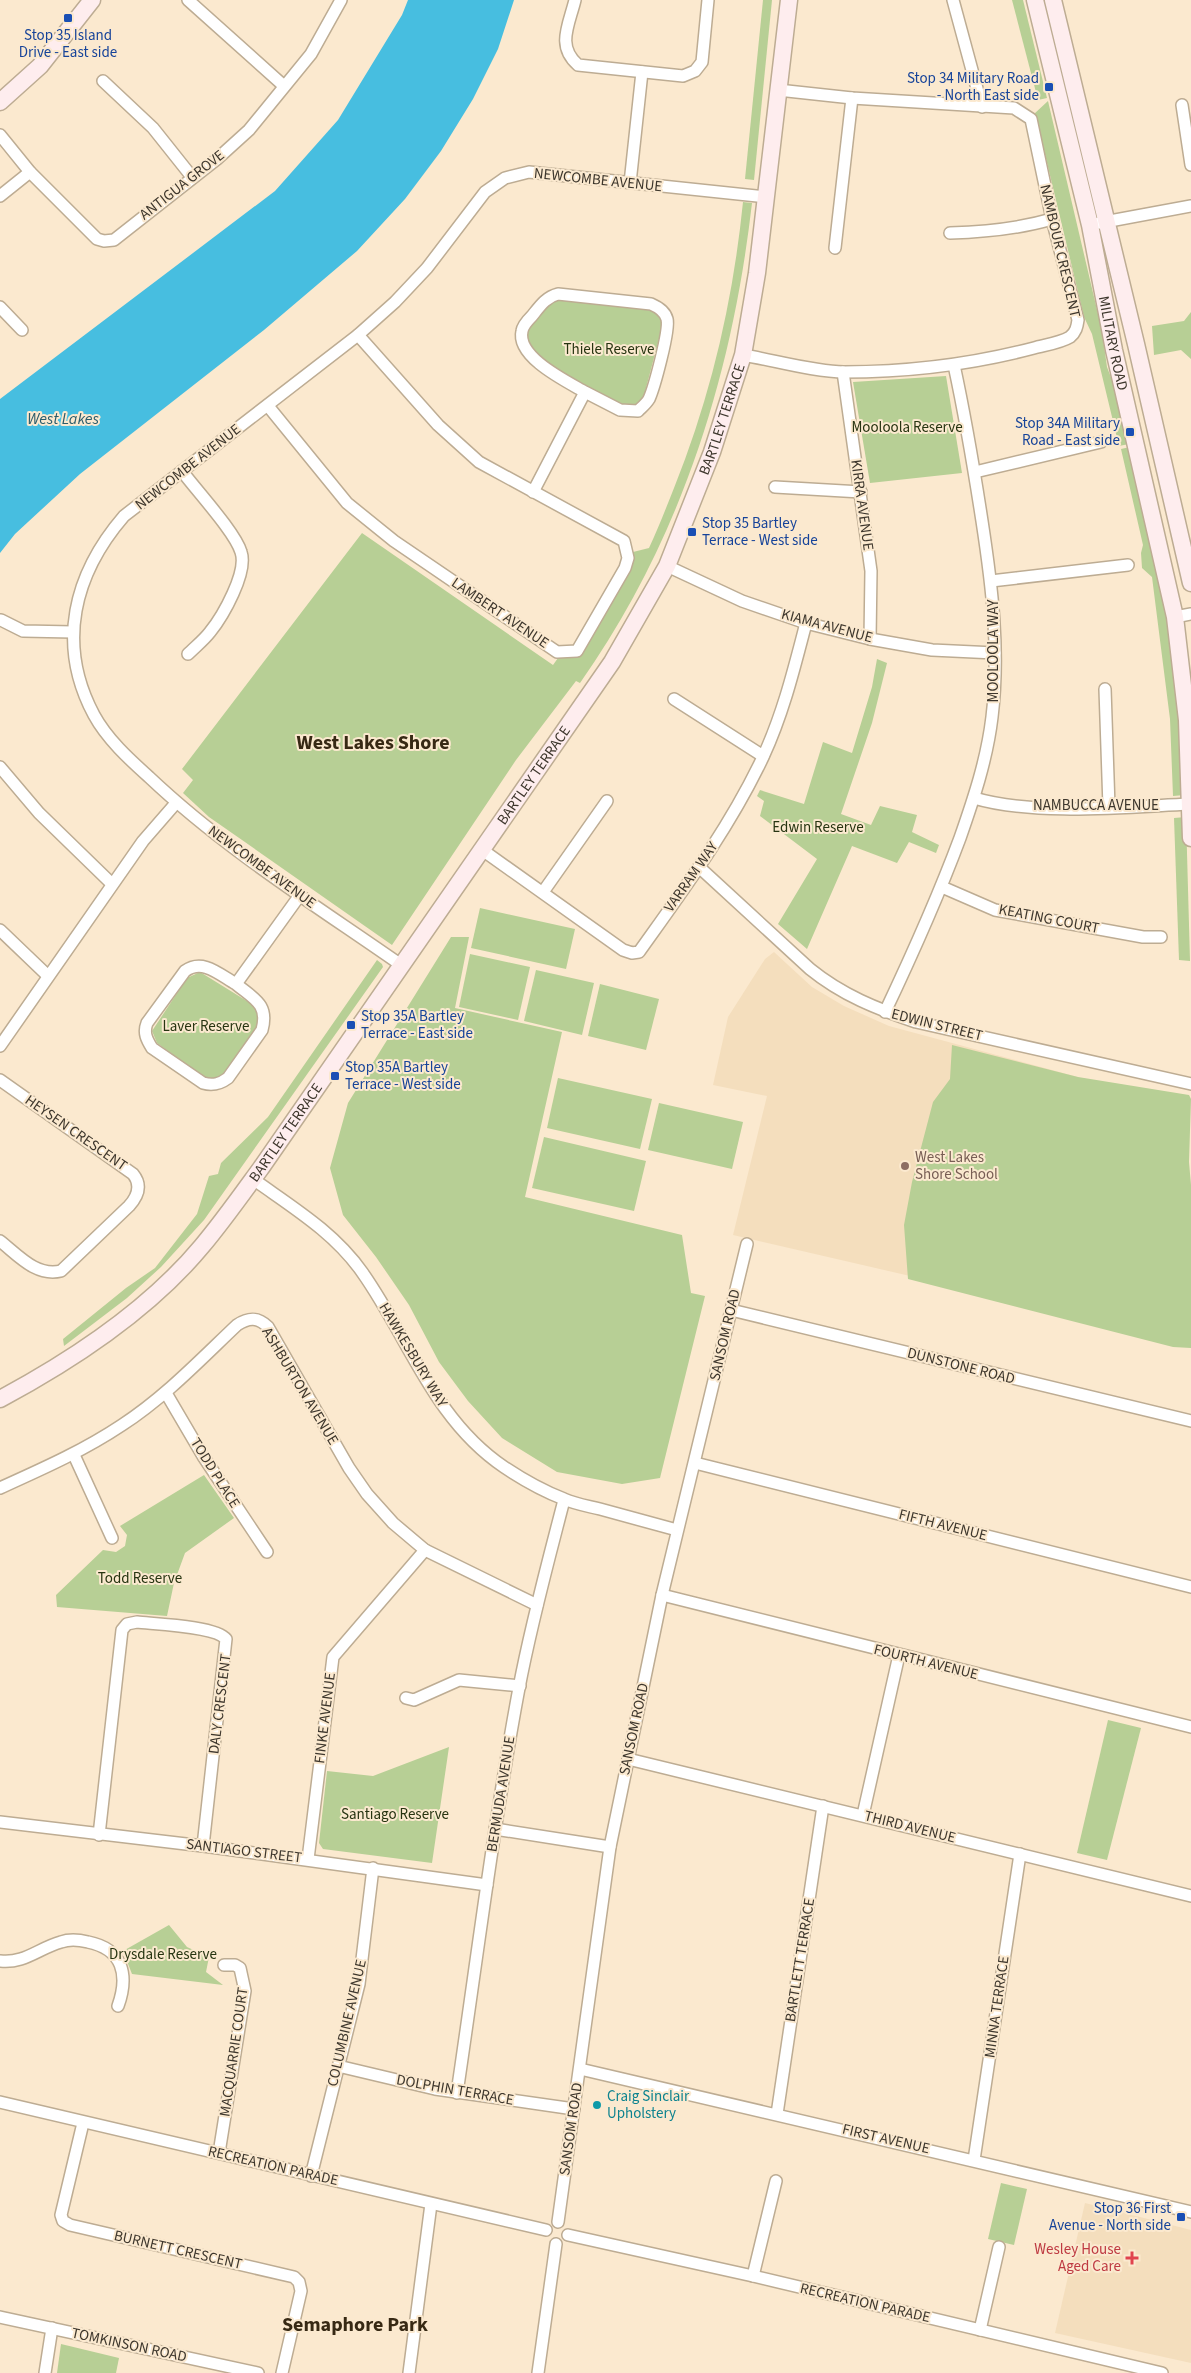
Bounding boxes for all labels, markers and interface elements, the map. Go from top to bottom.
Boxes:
marker: Stop 35 Island Drive - East side [62,12,74,24]
place label: Stop 35 Island Drive - East side [19,25,117,63]
place label: Stop 34 Military Road - North East side [907,68,1039,106]
marker: Stop 34 Military Road - North East side [1043,81,1055,93]
street label: ANTIGUA GROVE [135,145,229,225]
street label: NEWCOMBE AVENUE [533,163,663,197]
street label: NAMBOUR CRESCENT [1034,182,1086,320]
street label: MILITARY ROAD [1093,294,1133,392]
park label: Thiele Reserve [563,339,655,360]
street label: BARTLEY TERRACE [693,361,750,478]
water label: West Lakes [27,408,99,430]
place label: Stop 34A Military Road - East side [1015,413,1120,451]
park label: Mooloola Reserve [851,417,963,438]
street label: NEWCOMBE AVENUE [131,419,245,515]
marker: Stop 34A Military Road - East side [1124,426,1136,438]
street label: KIRRA AVENUE [845,458,879,552]
place label: Stop 35 Bartley Terrace - West side [702,513,818,551]
marker: Stop 35 Bartley Terrace - West side [686,526,698,538]
street label: LAMBERT AVENUE [447,573,553,653]
street label: MOOLOOLA WAY [983,599,1004,703]
street label: KIAMA AVENUE [779,604,875,648]
street label: BARTLEY TERRACE [492,721,575,829]
district label: West Lakes Shore [296,729,450,757]
street label: NAMBUCCA AVENUE [1033,795,1159,816]
park label: Edwin Reserve [772,817,864,838]
street label: NEWCOMBE AVENUE [204,821,320,913]
street label: VARRAM WAY [659,837,723,916]
street label: KEATING COURT [997,899,1101,939]
street label: EDWIN STREET [889,1003,985,1047]
place label: Stop 35A Bartley Terrace - East side [361,1006,473,1044]
park label: Laver Reserve [163,1016,249,1037]
marker: Stop 35A Bartley Terrace - East side [345,1019,357,1031]
place label: Stop 35A Bartley Terrace - West side [345,1057,461,1095]
marker: Stop 35A Bartley Terrace - West side [329,1070,341,1082]
street label: BARTLEY TERRACE [244,1079,327,1186]
street label: HEYSEN CRESCENT [21,1090,131,1176]
place label: West Lakes Shore School [915,1147,998,1185]
marker: West Lakes Shore School [899,1160,911,1172]
street label: SANSOM ROAD [704,1287,746,1383]
street label: HAWKESBURY WAY [374,1299,453,1412]
street label: ASHBURTON AVENUE [257,1323,344,1449]
street label: DUNSTONE ROAD [905,1342,1017,1390]
street label: TODD PLACE [185,1434,245,1512]
street label: FIFTH AVENUE [897,1504,990,1546]
park label: Todd Reserve [98,1568,182,1589]
street label: FOURTH AVENUE [872,1639,980,1685]
street label: DALY CRESCENT [203,1653,237,1755]
street label: FINKE AVENUE [309,1671,341,1765]
street label: SANSOM ROAD [614,1681,654,1777]
street label: BERMUDA AVENUE [481,1735,521,1853]
park label: Santiago Reserve [341,1804,449,1825]
street label: THIRD AVENUE [862,1806,958,1849]
street label: SANTIAGO STREET [185,1833,303,1869]
street label: BARTLETT TERRACE [780,1897,820,2023]
park label: Drysdale Reserve [109,1944,217,1965]
street label: MINNA TERRACE [979,1955,1015,2059]
street label: COLUMBINE AVENUE [322,1957,372,2089]
street label: MACQUARRIE COURT [215,1986,253,2118]
street label: DOLPHIN TERRACE [395,2069,515,2111]
street label: SANSOM ROAD [554,2081,588,2177]
place label: Craig Sinclair Upholstery [607,2086,690,2124]
marker: Craig Sinclair Upholstery [591,2099,603,2111]
street label: FIRST AVENUE [840,2119,932,2159]
street label: RECREATION PARADE [206,2141,340,2191]
place label: Stop 36 First Avenue - North side [1049,2198,1171,2236]
marker: Stop 36 First Avenue - North side [1175,2211,1187,2223]
street label: BURNETT CRESCENT [112,2225,244,2275]
place label: Wesley House Aged Care [1034,2239,1121,2277]
marker: Wesley House Aged Care [1125,2251,1139,2265]
street label: RECREATION PARADE [798,2278,932,2328]
district label: Semaphore Park [282,2311,428,2339]
street label: TOMKINSON ROAD [69,2323,189,2367]

